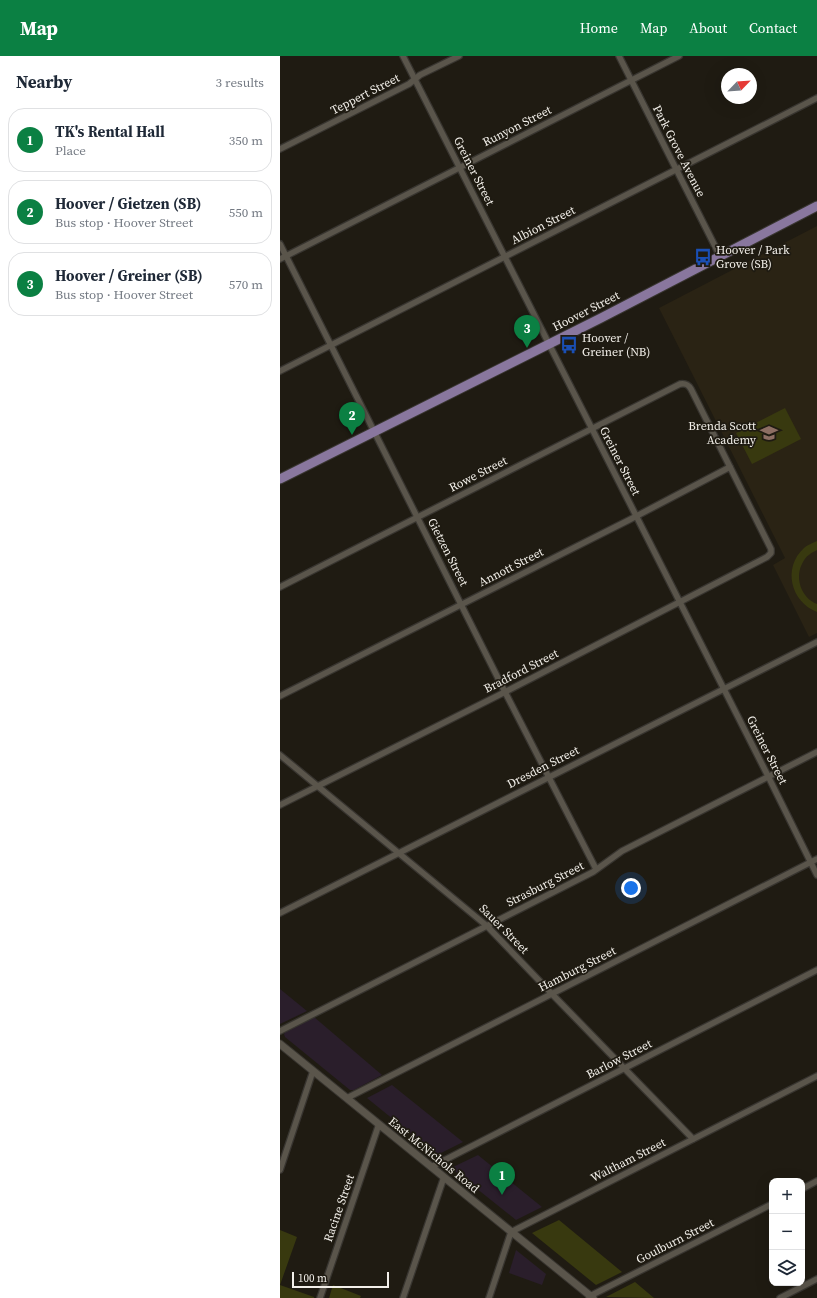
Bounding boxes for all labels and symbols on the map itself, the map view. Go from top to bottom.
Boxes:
north arrow [721,68,757,104]
street label: Teppert Street [328,70,402,118]
street label: Runyon Street [480,102,554,150]
street label: Park Grove Avenue [649,102,709,200]
street label: Greiner Street [450,134,498,208]
street label: Albion Street [508,202,578,248]
place label: Hoover / Park Grove (SB) [716,242,790,272]
bus stop icon: Hoover / Park Grove (SB) [693,247,713,267]
street label: Hoover Street [550,287,622,335]
pin: 3 [514,315,540,348]
place label: Hoover / Greiner (NB) [582,330,650,360]
bus stop icon: Hoover / Greiner (NB) [559,335,579,355]
pin: 2 [339,402,365,435]
place label: Brenda Scott Academy [688,418,757,448]
school or university icon: Brenda Scott Academy [759,423,779,443]
street label: Greiner Street [596,424,644,498]
street label: Rowe Street [446,452,510,495]
street label: Gietzen Street [424,515,472,589]
street label: Annott Street [476,544,546,590]
street label: Bradford Street [481,645,561,697]
street label: Greiner Street [743,713,791,787]
street label: Dresden Street [504,742,582,792]
street label: Strasburg Street [504,858,587,910]
your location [621,878,641,898]
street label: Sauer Street [476,901,532,957]
street label: Hamburg Street [536,943,619,995]
street label: Barlow Street [583,1036,655,1082]
street label: East McNichols Road [385,1113,483,1197]
street label: Waltham Street [588,1134,668,1186]
pin: 1 [489,1162,515,1195]
street label: Racine Street [320,1172,358,1244]
street label: Goulburn Street [633,1214,717,1267]
scale bar [292,1270,389,1289]

